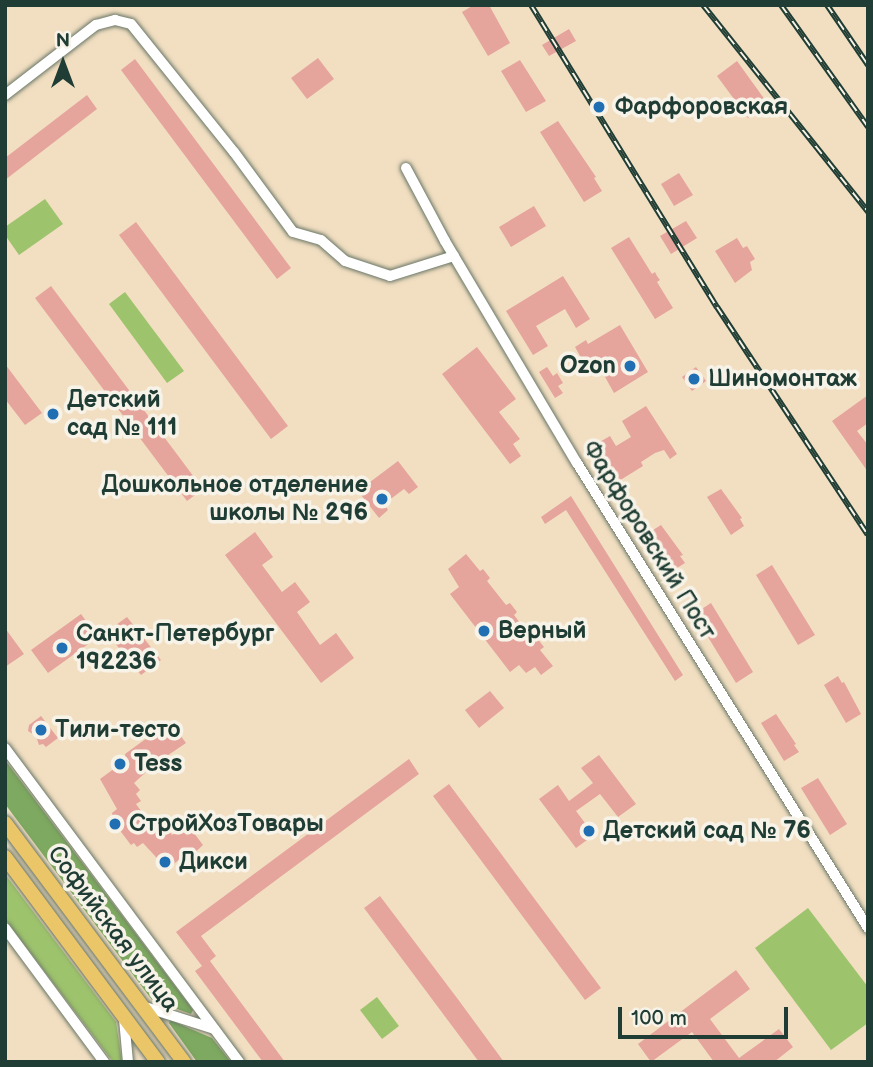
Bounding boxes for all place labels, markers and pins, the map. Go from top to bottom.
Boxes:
place label: Фарфоровская [615,93,788,121]
marker: Фарфоровская [589,97,609,117]
place label: Ozon [560,352,616,380]
marker: Ozon [622,358,638,374]
place label: Шиномонтаж [708,365,857,393]
marker: Шиномонтаж [686,371,702,387]
place label: Детский сад № 111 [67,386,177,442]
marker: Детский сад № 111 [45,406,61,422]
place label: Дошкольное отделение школы № 296 [102,471,368,527]
marker: Дошкольное отделение школы № 296 [374,491,390,507]
place label: Верный [498,617,586,645]
place label: Санкт-Петербург 192236 [76,620,275,676]
marker: Верный [476,623,492,639]
marker: Санкт-Петербург 192236 [54,640,70,656]
place label: Тили-тесто [55,716,181,744]
marker: Тили-тесто [33,722,49,738]
place label: Tess [134,750,182,778]
marker: Tess [112,756,128,772]
place label: СтройХозТовары [129,810,324,838]
marker: СтройХозТовары [107,816,123,832]
place label: Детский сад № 76 [603,817,811,845]
marker: Детский сад № 76 [581,823,597,839]
place label: Дикси [179,848,248,876]
marker: Дикси [157,854,173,870]

